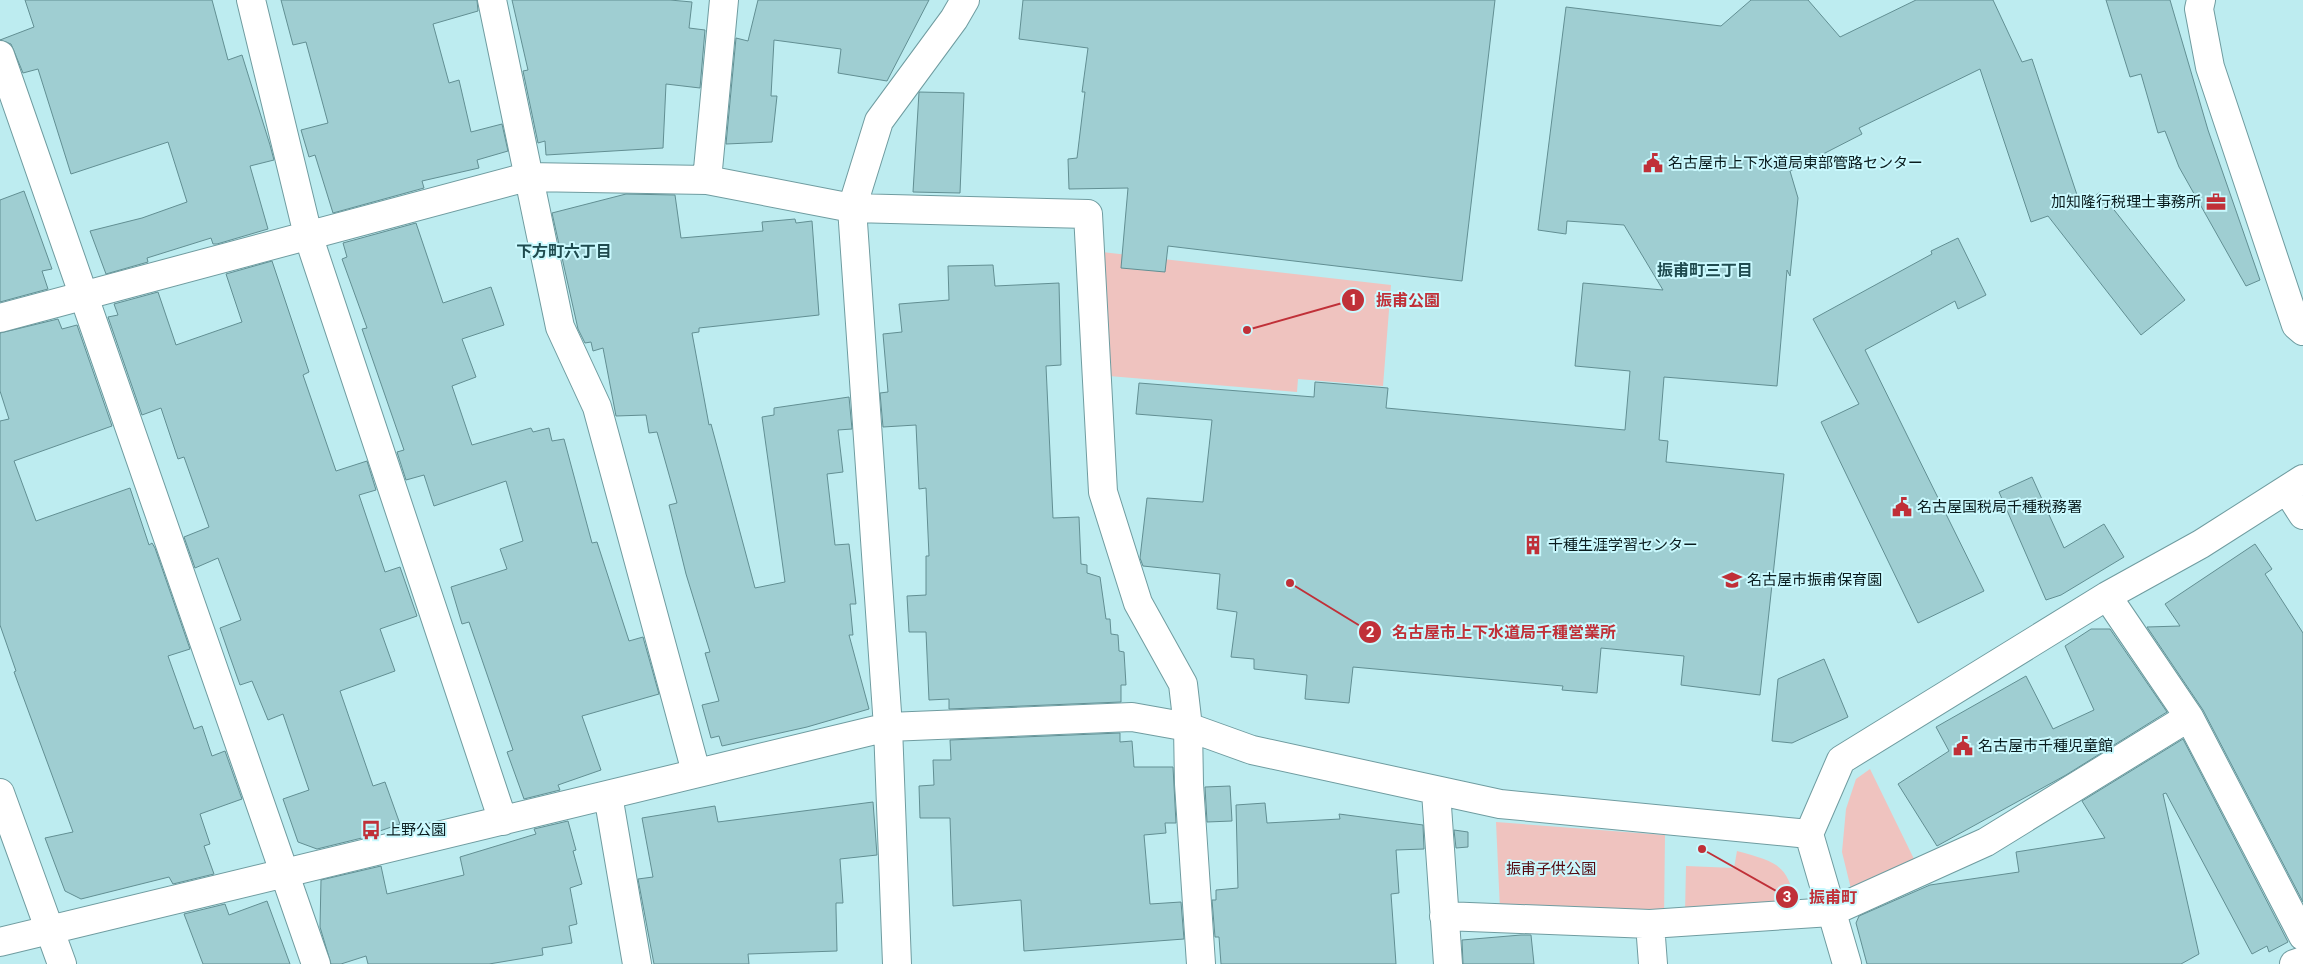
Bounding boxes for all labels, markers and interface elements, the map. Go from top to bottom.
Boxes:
public building icon: 名古屋市上下水道局東部管路センター [1642,152,1664,174]
place label: 名古屋市上下水道局東部管路センター [1668,153,1923,173]
office icon: 加知隆行税理士事務所 [2205,191,2227,213]
place label: 加知隆行税理士事務所 [2051,192,2201,212]
district label: 下方町六丁目 [516,241,612,262]
district label: 振甫町三丁目 [1657,260,1753,281]
callout: 振甫公園 [1341,284,1450,315]
text: 1 [1350,290,1356,310]
text: 振甫公園 [1376,290,1440,311]
public building icon: 名古屋国税局千種税務署 [1891,496,1913,518]
place label: 名古屋国税局千種税務署 [1917,497,2082,517]
building icon: 千種生涯学習センター [1522,534,1544,556]
place label: 千種生涯学習センター [1548,535,1698,555]
school or university icon: 名古屋市振甫保育園 [1721,569,1743,591]
place label: 名古屋市振甫保育園 [1747,570,1882,590]
callout: 名古屋市上下水道局千種営業所 [1357,617,1626,648]
text: 2 [1366,622,1375,642]
text: 名古屋市上下水道局千種営業所 [1392,622,1616,643]
public building icon: 名古屋市千種児童館 [1952,735,1974,757]
place label: 名古屋市千種児童館 [1978,736,2113,756]
bus stop icon: 上野公園 [360,819,382,841]
place label: 上野公園 [386,820,446,840]
park label: 振甫子供公園 [1506,859,1596,879]
callout: 振甫町 [1774,882,1867,913]
text: 3 [1782,887,1792,907]
text: 振甫町 [1809,887,1857,908]

